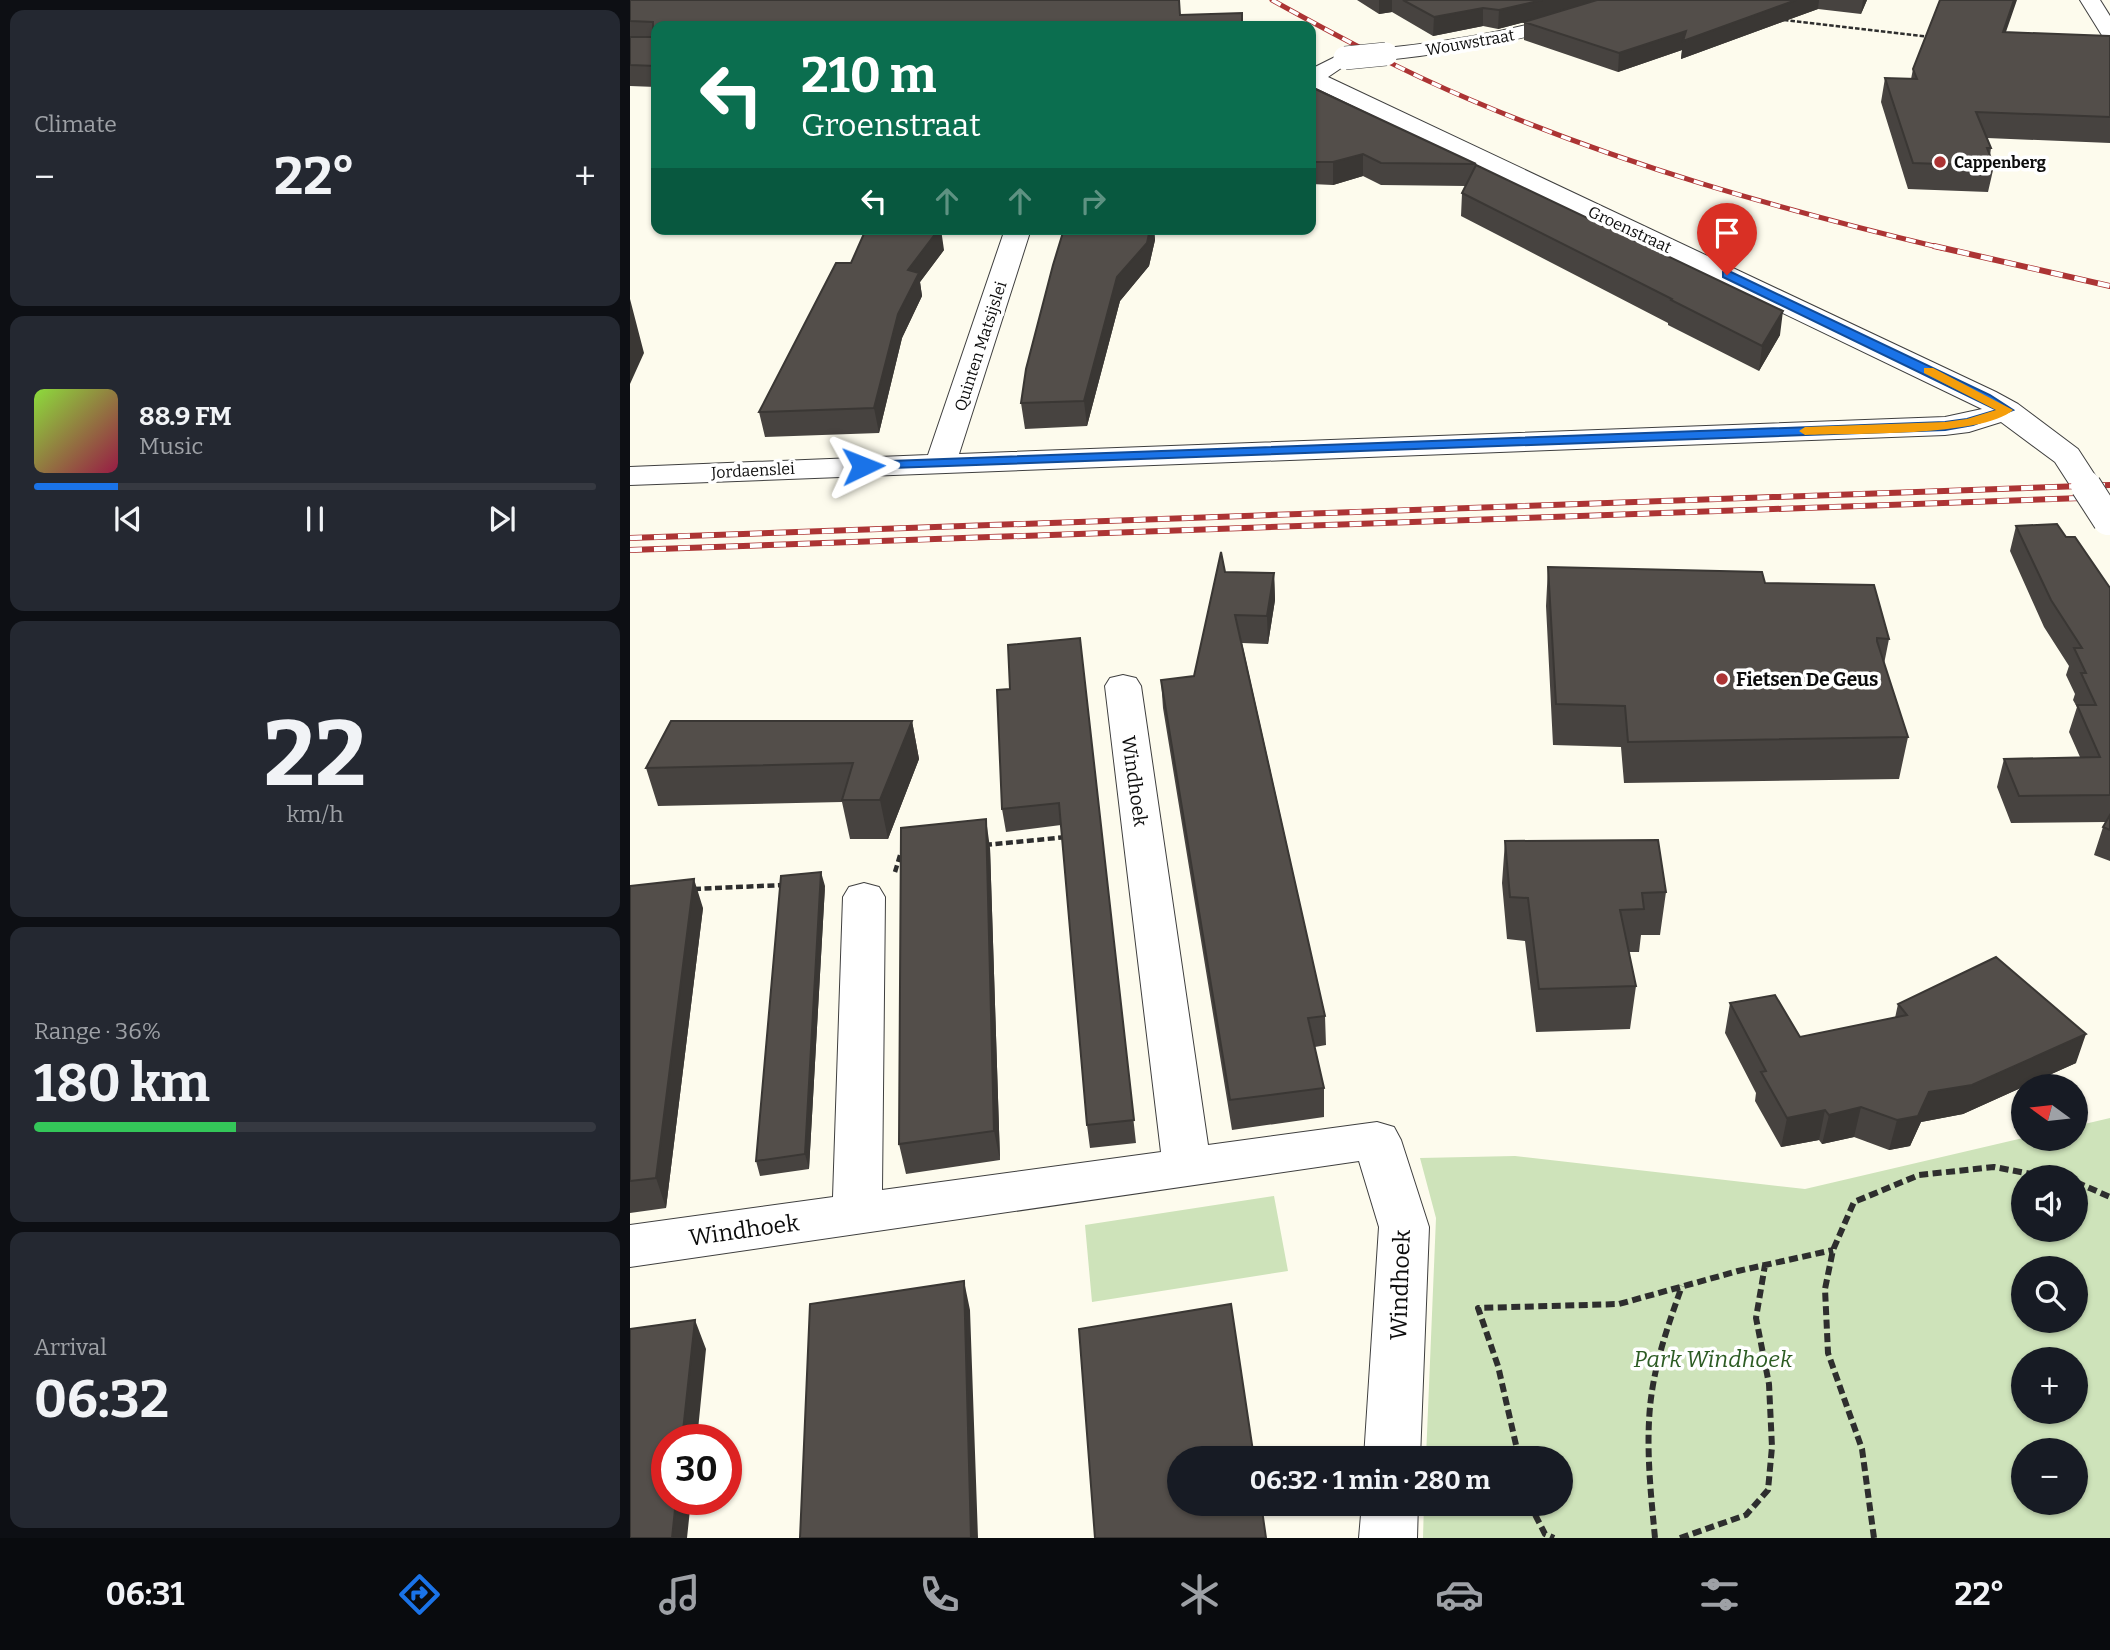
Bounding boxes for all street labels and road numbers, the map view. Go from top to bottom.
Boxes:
street label: Wouwstraat [1424,25,1516,60]
street label: Groenstraat [1585,202,1675,257]
street label: Quinten Matsijslei [951,279,1010,413]
street label: Jordaenslei [710,459,796,482]
street label: Windhoek [1117,734,1152,828]
street label: Windhoek [687,1208,801,1252]
street label: Windhoek [1384,1229,1416,1341]

